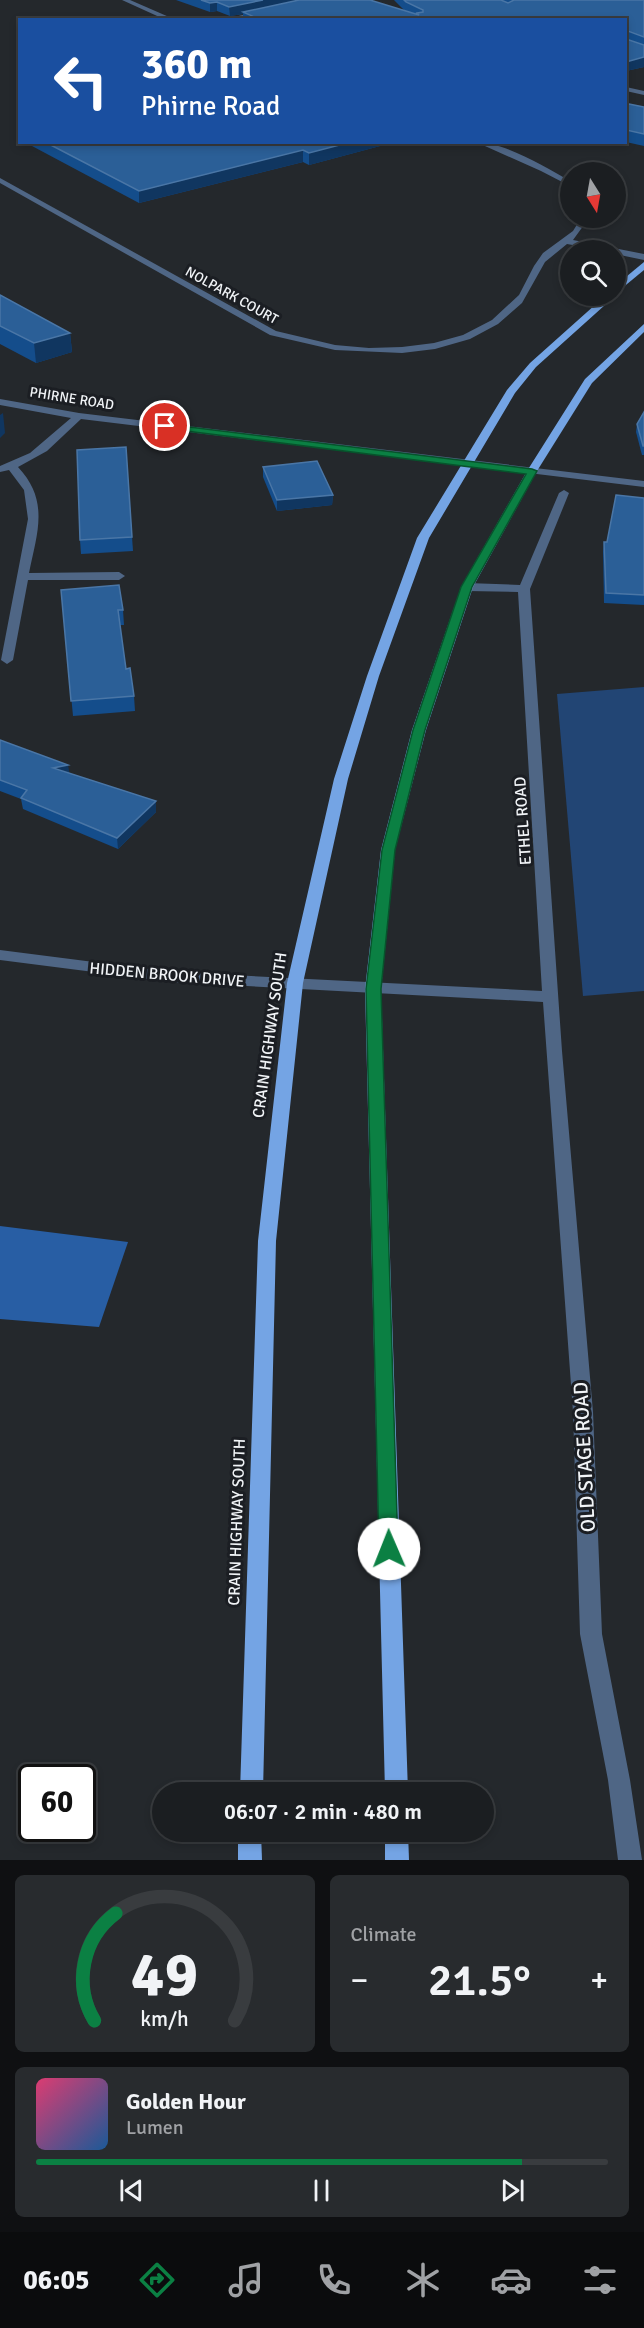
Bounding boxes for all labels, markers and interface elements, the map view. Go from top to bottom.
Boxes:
text: 360 m [141,39,252,90]
icon: left [42,42,120,120]
text: Phirne Road [141,90,280,123]
north arrow [560,162,626,228]
map controls [560,162,626,306]
button: search [560,240,626,306]
street label: NOLPARK COURT [182,263,281,328]
street label: PHIRNE ROAD [28,383,115,414]
pin [139,400,190,451]
icon: arrive [148,409,181,442]
street label: ETHEL ROAD [510,776,536,866]
street label: CRAIN HIGHWAY SOUTH [248,951,292,1119]
street label: HIDDEN BROOK DRIVE [88,958,245,992]
street label: OLD STAGE ROAD [568,1381,601,1533]
street label: CRAIN HIGHWAY SOUTH [224,1438,250,1606]
position arrow [357,1517,421,1581]
speed limit sign: 60 [18,1764,96,1842]
text: 06:07 · 2 min · 480 m [224,1798,422,1825]
text: Climate [351,1922,416,1947]
text: 49 [131,1936,198,2013]
text: 21.5° [428,1953,531,2008]
text: − [351,1960,368,2001]
text: + [590,1960,608,2001]
text: km/h [140,2006,189,2032]
text: Golden Hour [126,2088,246,2115]
text: Lumen [126,2115,184,2140]
icon: previous [115,2174,148,2207]
icon: pause [305,2174,338,2207]
icon: next [496,2174,529,2207]
icon: directions [136,2259,178,2301]
icon: music [225,2259,267,2301]
icon: phone [313,2259,355,2301]
icon: climate [402,2259,444,2301]
icon: car [490,2259,532,2301]
icon: filters [579,2259,621,2301]
text: 06:05 [23,2264,90,2297]

